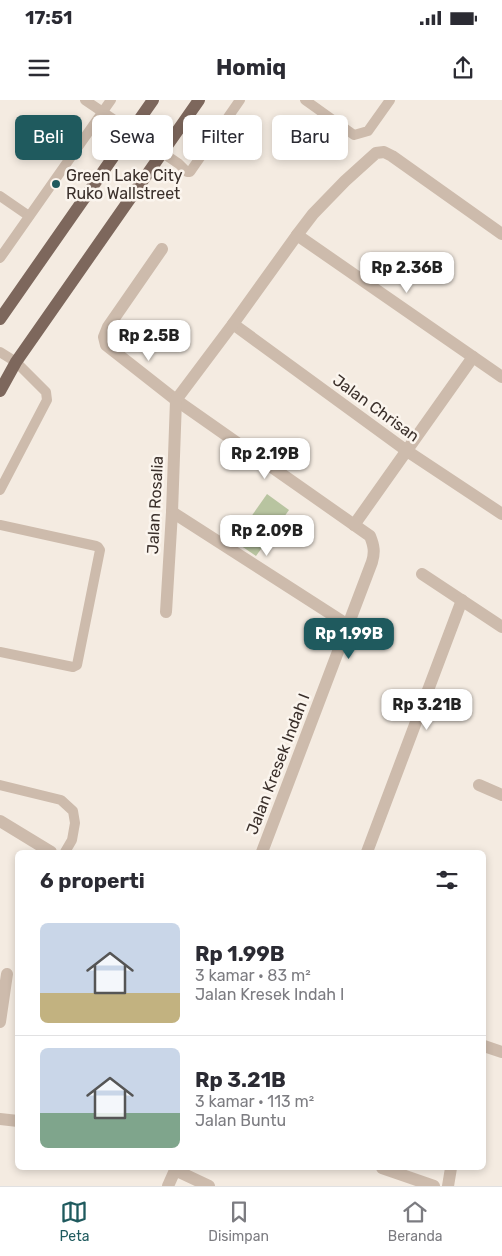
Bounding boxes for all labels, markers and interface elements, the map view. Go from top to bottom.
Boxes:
text: 17:51 [25,6,72,29]
icon: menu [25,54,53,82]
text: Homiq [216,54,286,81]
icon: share [449,54,477,82]
chip: Beli [15,115,82,160]
chip: Sewa [92,115,173,160]
chip: Filter [183,115,262,160]
chip: Baru [272,115,348,160]
place label: Green Lake City Ruko Wallstreet [66,166,183,203]
marker: Green Lake City Ruko Wallstreet [50,178,62,190]
pin: Rp 2.36B [355,252,459,294]
text: Rp 2.36B [371,258,443,277]
pin: Rp 2.5B [103,320,195,362]
text: Rp 2.5B [118,326,180,345]
street label: Jalan Chrisan [329,370,423,446]
pin: Rp 2.19B [213,438,317,480]
text: Rp 2.19B [231,444,299,463]
street label: Jalan Rosalia [143,455,167,555]
pin: Rp 2.09B [215,514,319,557]
text: Rp 2.09B [231,521,303,540]
pin: Rp 1.99B [297,618,401,660]
text: Rp 1.99B [315,624,383,643]
pin: Rp 3.21B [375,688,479,731]
street label: Jalan Kresek Indah I [242,691,314,837]
text: Rp 3.21B [392,695,462,714]
icon: filters [433,866,461,894]
text: 6 properti [40,868,145,893]
text: Rp 1.99B [195,941,285,966]
icon: home [80,943,140,1003]
text: 3 kamar · 83 m² [195,966,311,985]
text: Jalan Kresek Indah I [195,985,344,1004]
text: Rp 3.21B [195,1067,286,1092]
icon: home [80,1068,140,1128]
text: 3 kamar · 113 m² [195,1092,314,1111]
text: Jalan Buntu [195,1111,286,1130]
tab: Peta [59,1198,89,1245]
tab: Disimpan [208,1198,269,1245]
tab: Beranda [388,1198,443,1245]

